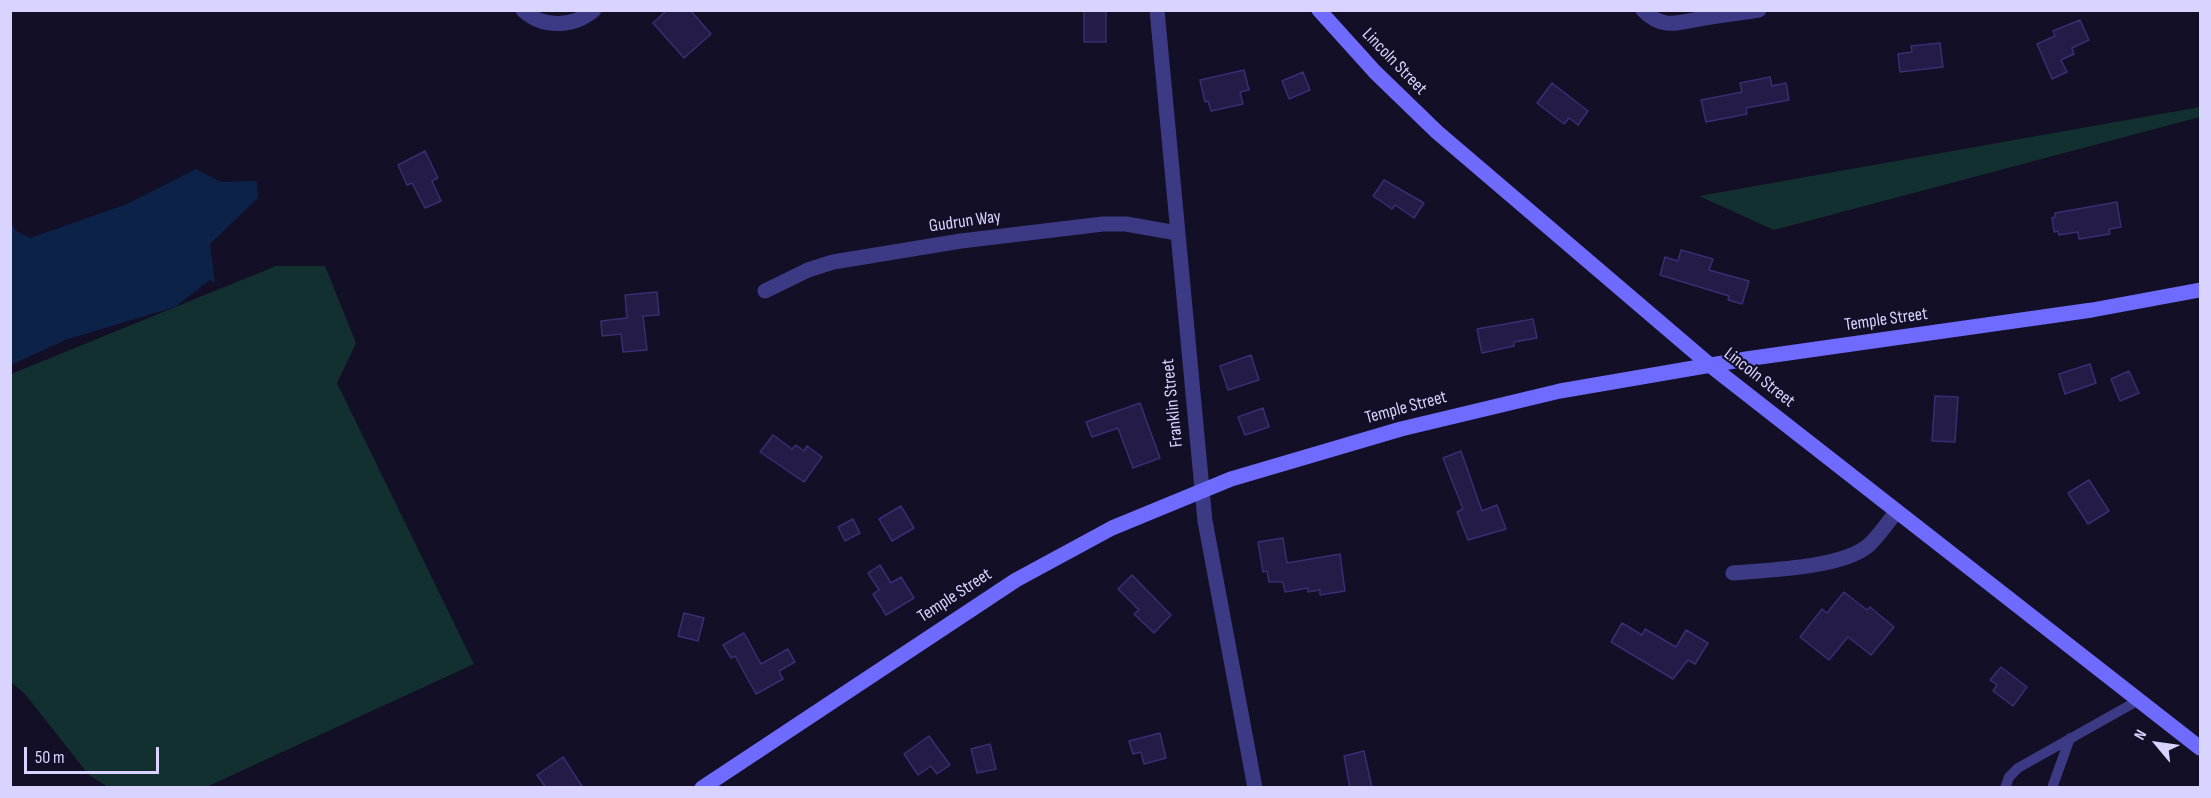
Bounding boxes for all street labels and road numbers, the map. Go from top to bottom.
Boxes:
street label: Lincoln Street [1357,24,1431,100]
street label: Gudrun Way [928,206,1002,238]
street label: Temple Street [1843,303,1929,337]
street label: Lincoln Street [1719,344,1799,412]
street label: Franklin Street [1158,358,1188,448]
street label: Temple Street [1363,387,1449,429]
street label: Temple Street [914,564,996,628]

